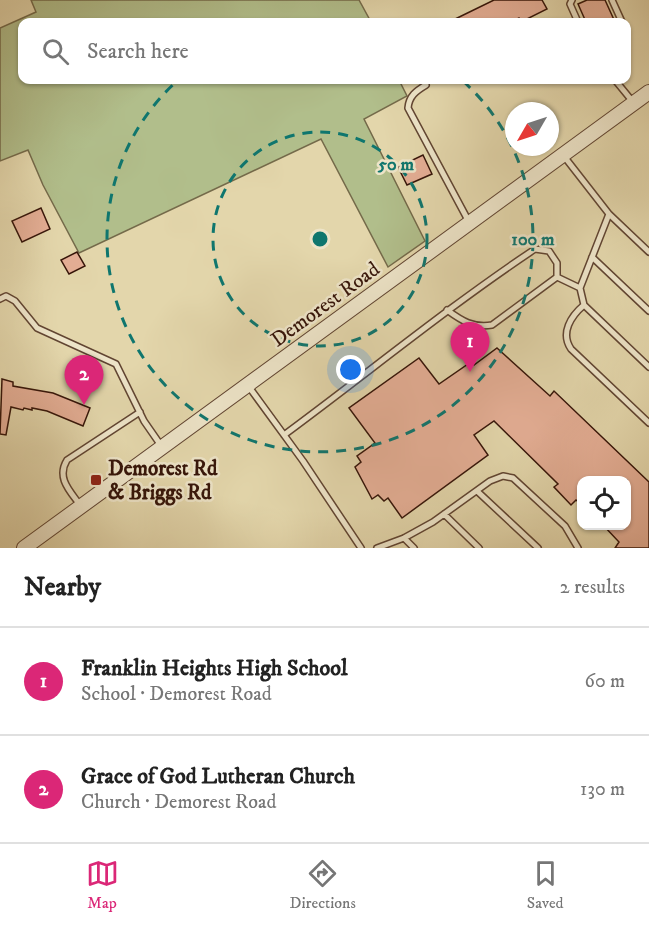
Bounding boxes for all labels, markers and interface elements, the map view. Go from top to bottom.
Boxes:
search box [18,18,631,84]
icon: search [39,35,72,68]
text: Search here [87,38,189,65]
north arrow [505,102,559,156]
text: 50 m [377,154,414,176]
centre of rings [310,229,330,249]
text: 100 m [511,229,555,251]
street label: Demorest Road [266,256,386,353]
pin: 1 [450,322,490,372]
your location [336,355,365,384]
pin: 2 [64,356,104,405]
place label: Demorest Rd & Briggs Rd [108,456,218,506]
marker: Demorest Rd & Briggs Rd [89,473,103,487]
map controls [577,476,631,530]
button: locate [577,476,631,530]
text: Nearby [24,571,101,604]
text: 2 results [560,575,625,600]
text: Franklin Heights High School [81,655,347,682]
text: 1 [40,669,47,694]
text: 60 m [585,669,625,694]
text: School · Demorest Road [81,682,272,707]
text: Grace of God Lutheran Church [81,763,355,790]
text: 2 [39,777,48,802]
text: 130 m [580,777,625,802]
text: Church · Demorest Road [81,790,277,815]
tab: Map [86,857,119,913]
tab: Directions [290,857,356,913]
tab: Saved [527,857,564,913]

